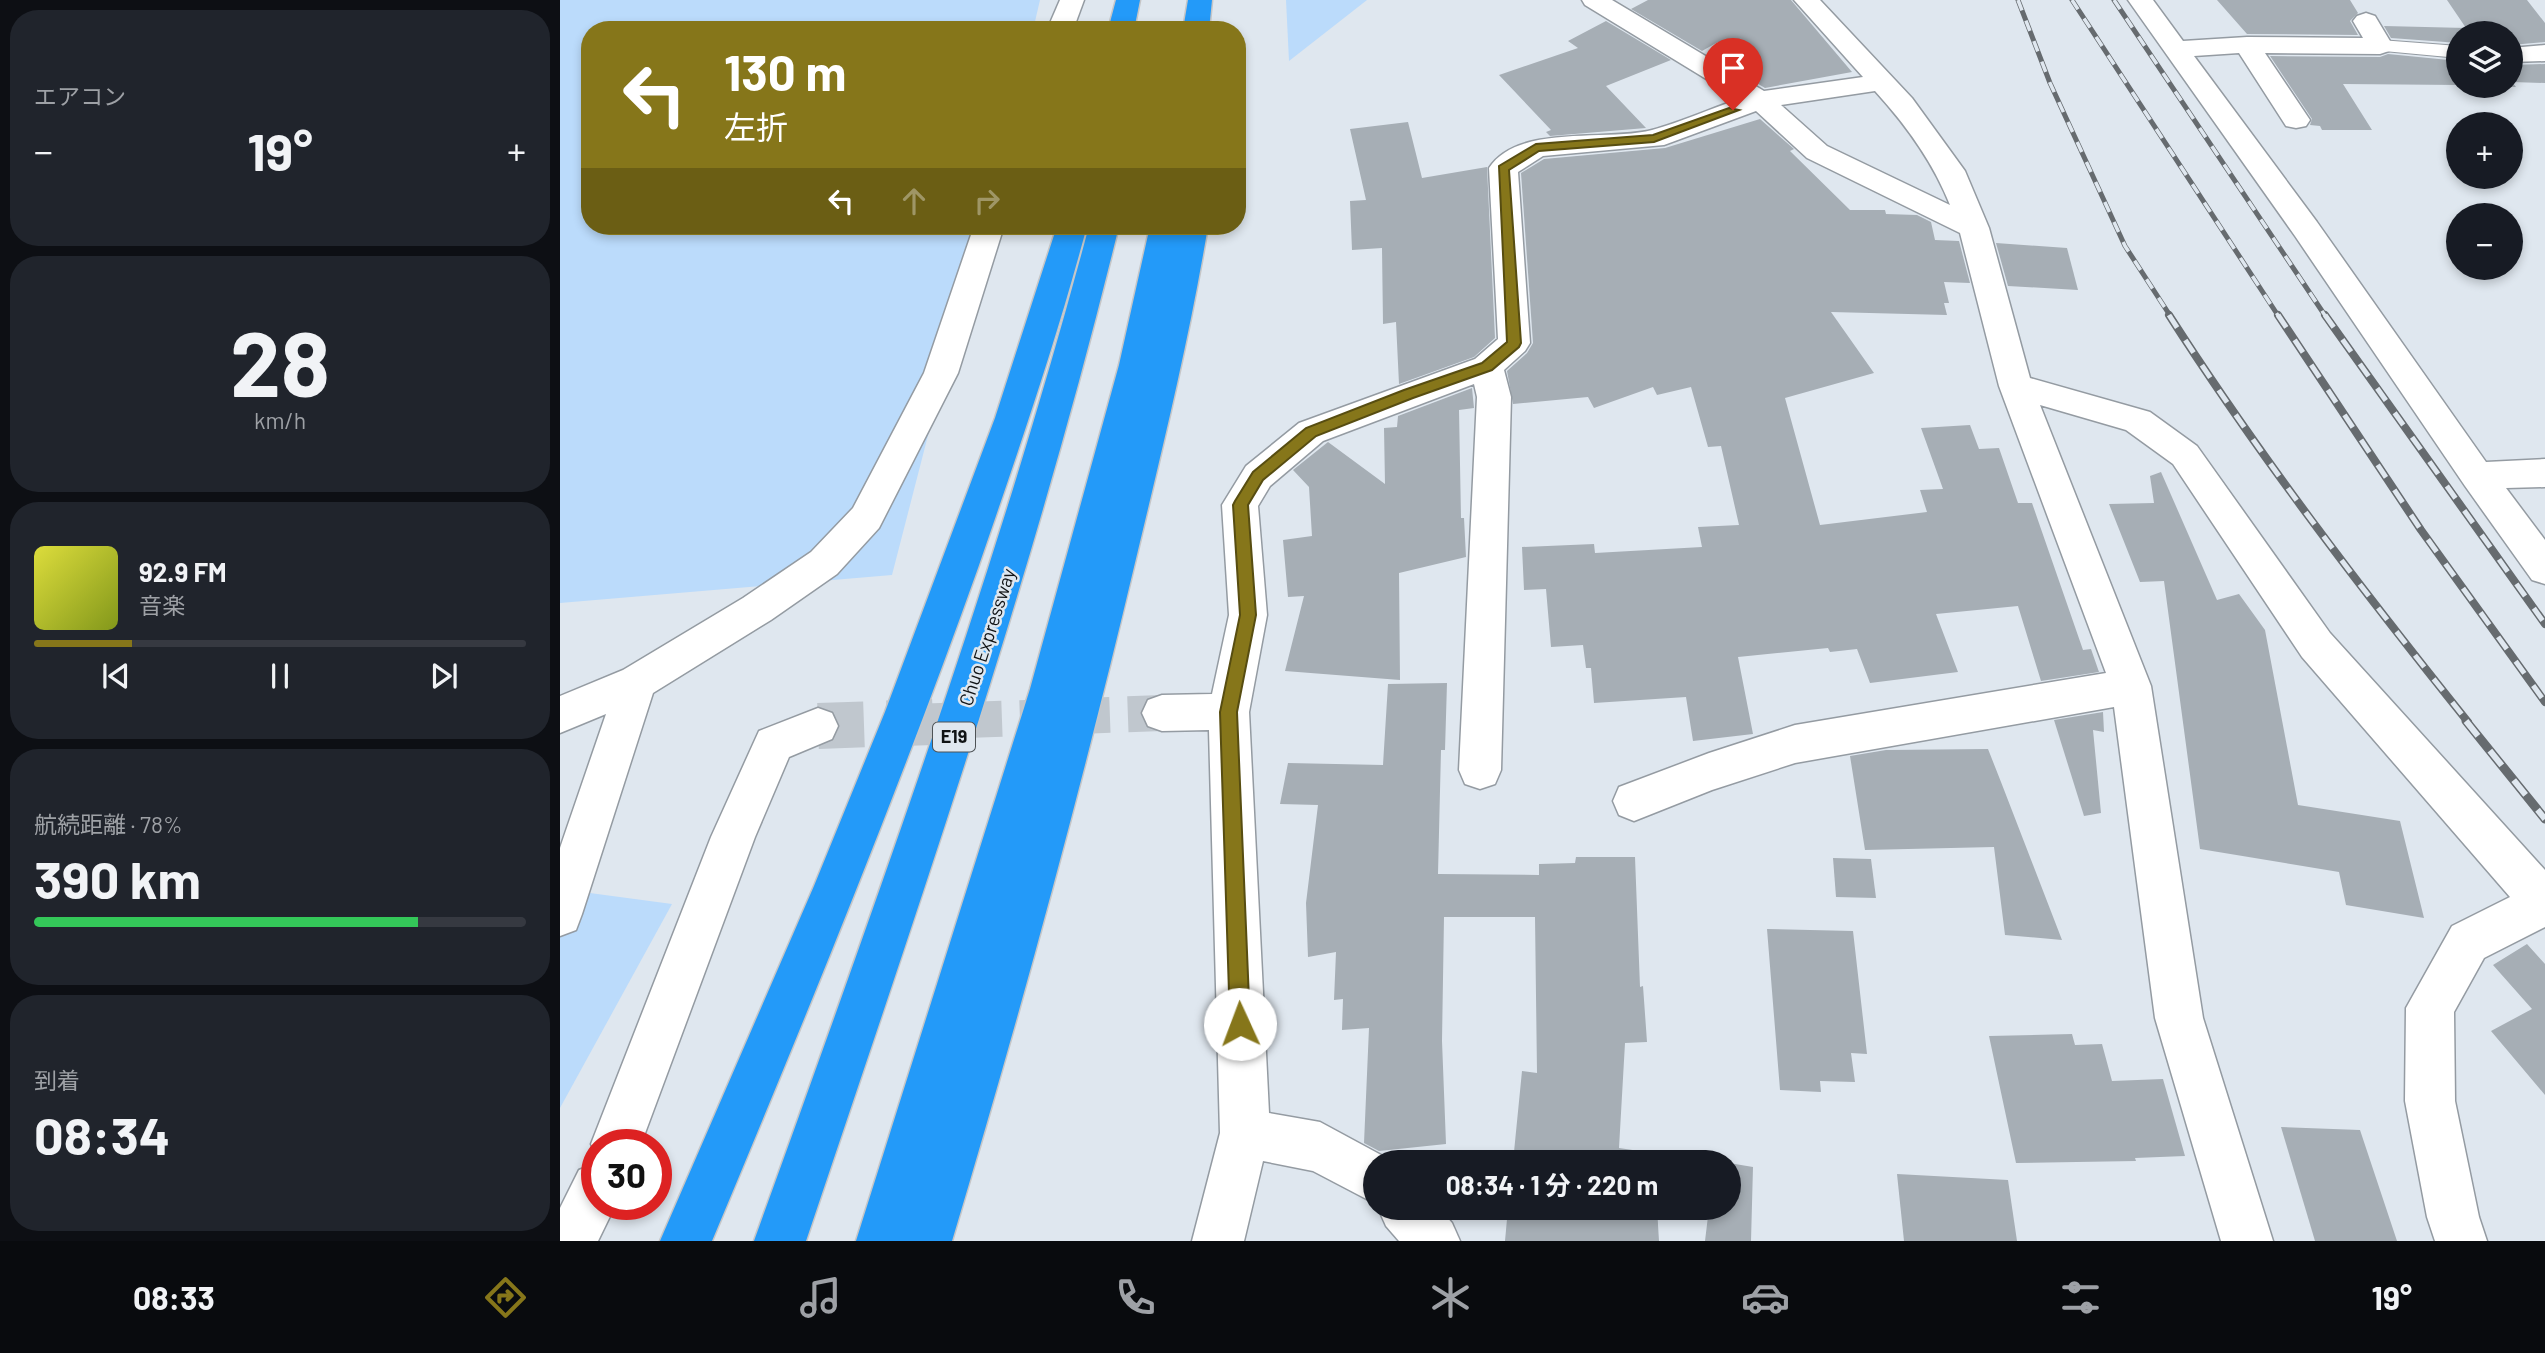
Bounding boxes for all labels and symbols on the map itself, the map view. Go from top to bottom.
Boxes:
pin [1703,38,1763,110]
street label: Chuo Expressway [953,565,1020,708]
road number: E19 [933,722,975,752]
position arrow [1203,987,1277,1061]
speed limit sign: 30 [581,1129,672,1220]

